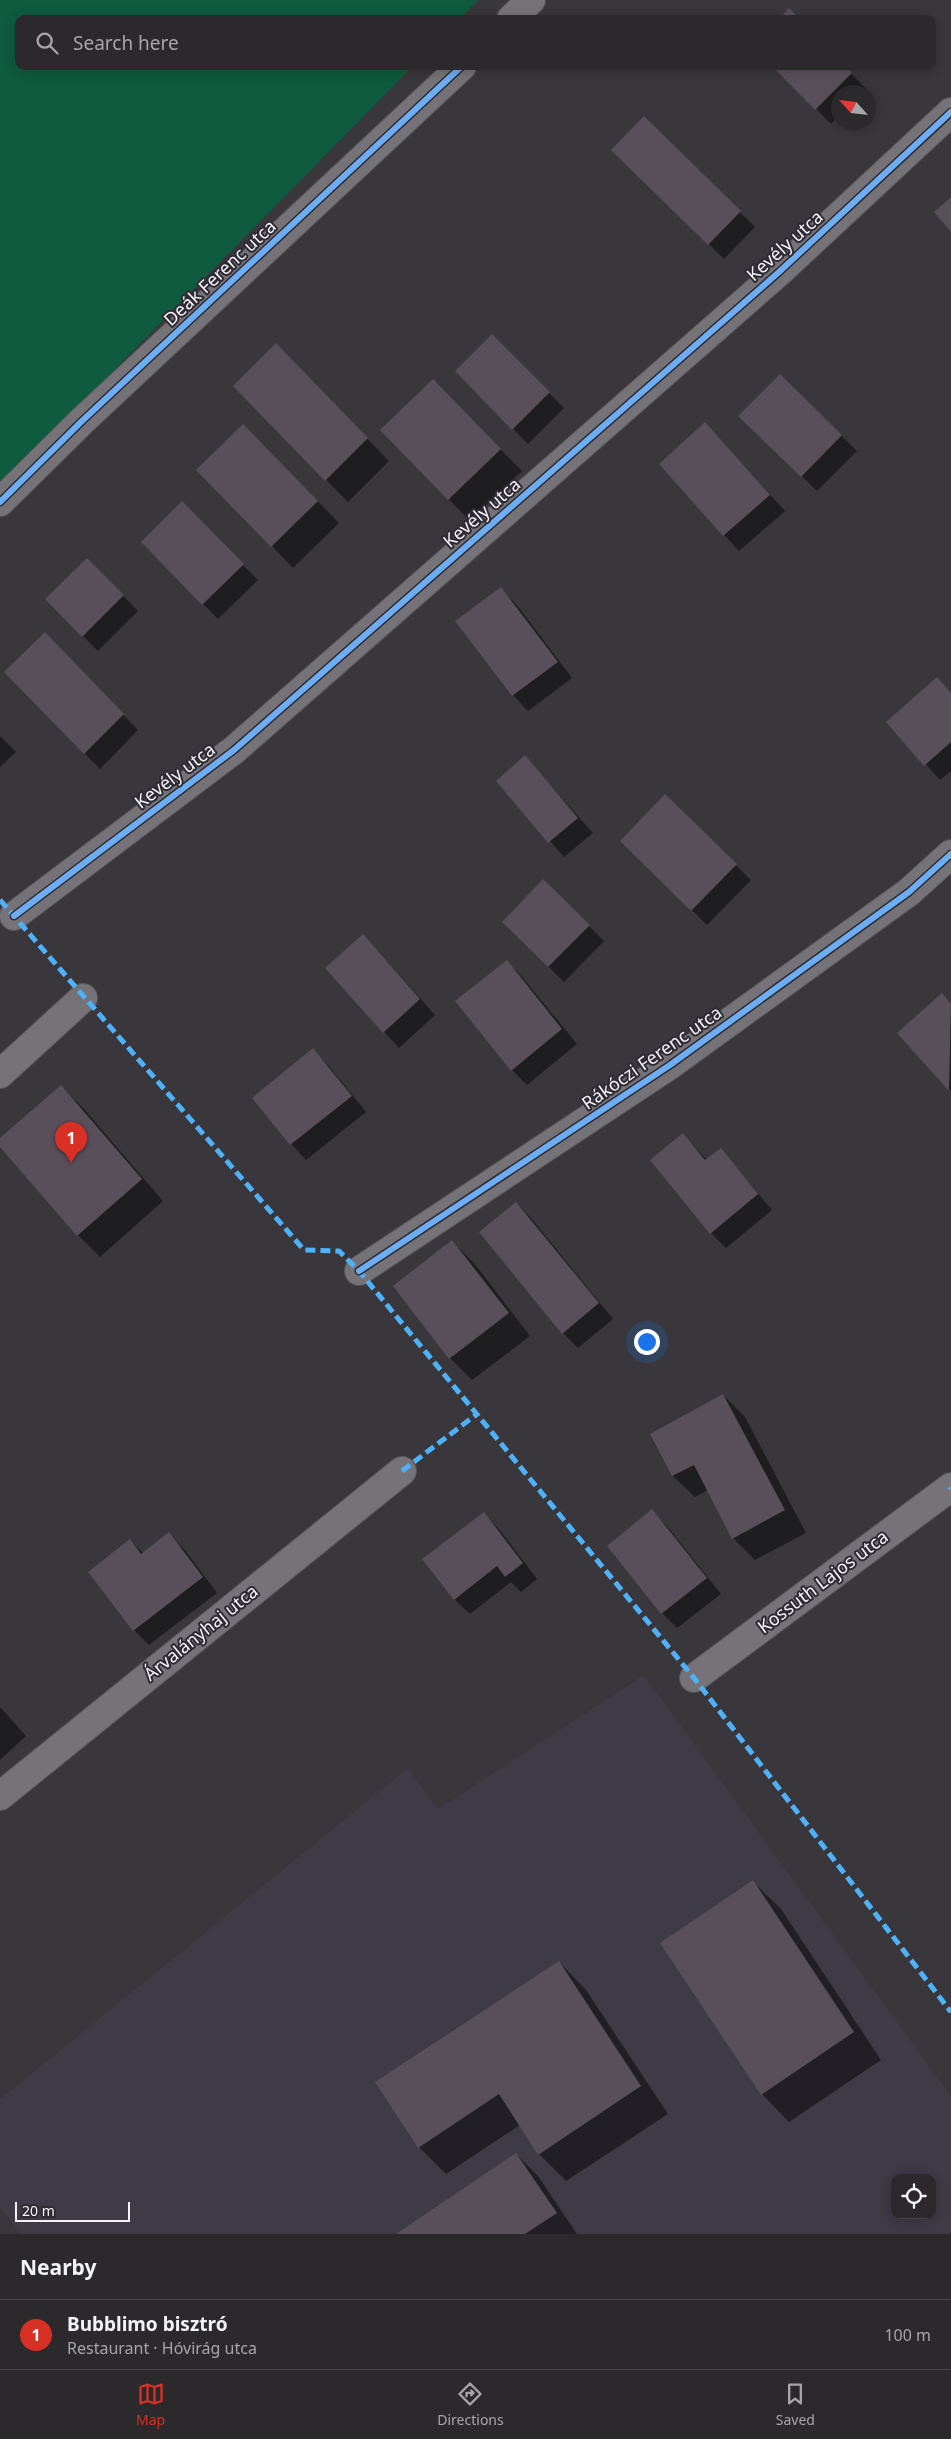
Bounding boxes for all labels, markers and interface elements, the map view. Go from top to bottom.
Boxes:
search box [15,15,936,70]
icon: search [33,29,61,57]
text: Search here [73,30,179,56]
north arrow [831,85,876,130]
street label: Kevély utca [741,205,828,286]
street label: Deák Ferenc utca [158,214,281,331]
street label: Kevély utca [438,472,525,552]
street label: Kevély utca [129,737,220,813]
street label: Rákóczi Ferenc utca [577,1000,726,1115]
pin: 1 [55,1122,87,1163]
your location [634,1329,660,1355]
street label: Kossuth Lajos utca [752,1524,892,1638]
street label: Árvalányhaj utca [138,1579,262,1686]
map controls [891,2174,936,2219]
button: locate [891,2174,936,2219]
scale bar [15,2199,130,2222]
text: 20 m [22,2201,55,2220]
text: Nearby [20,2253,96,2281]
text: Bubblimo bisztró [67,2311,228,2337]
text: 1 [31,2324,41,2346]
text: 100 m [884,2324,931,2346]
text: Restaurant · Hóvirág utca [67,2337,257,2359]
tab: Map [136,2380,165,2429]
tab: Directions [437,2380,504,2429]
tab: Saved [776,2380,815,2429]

